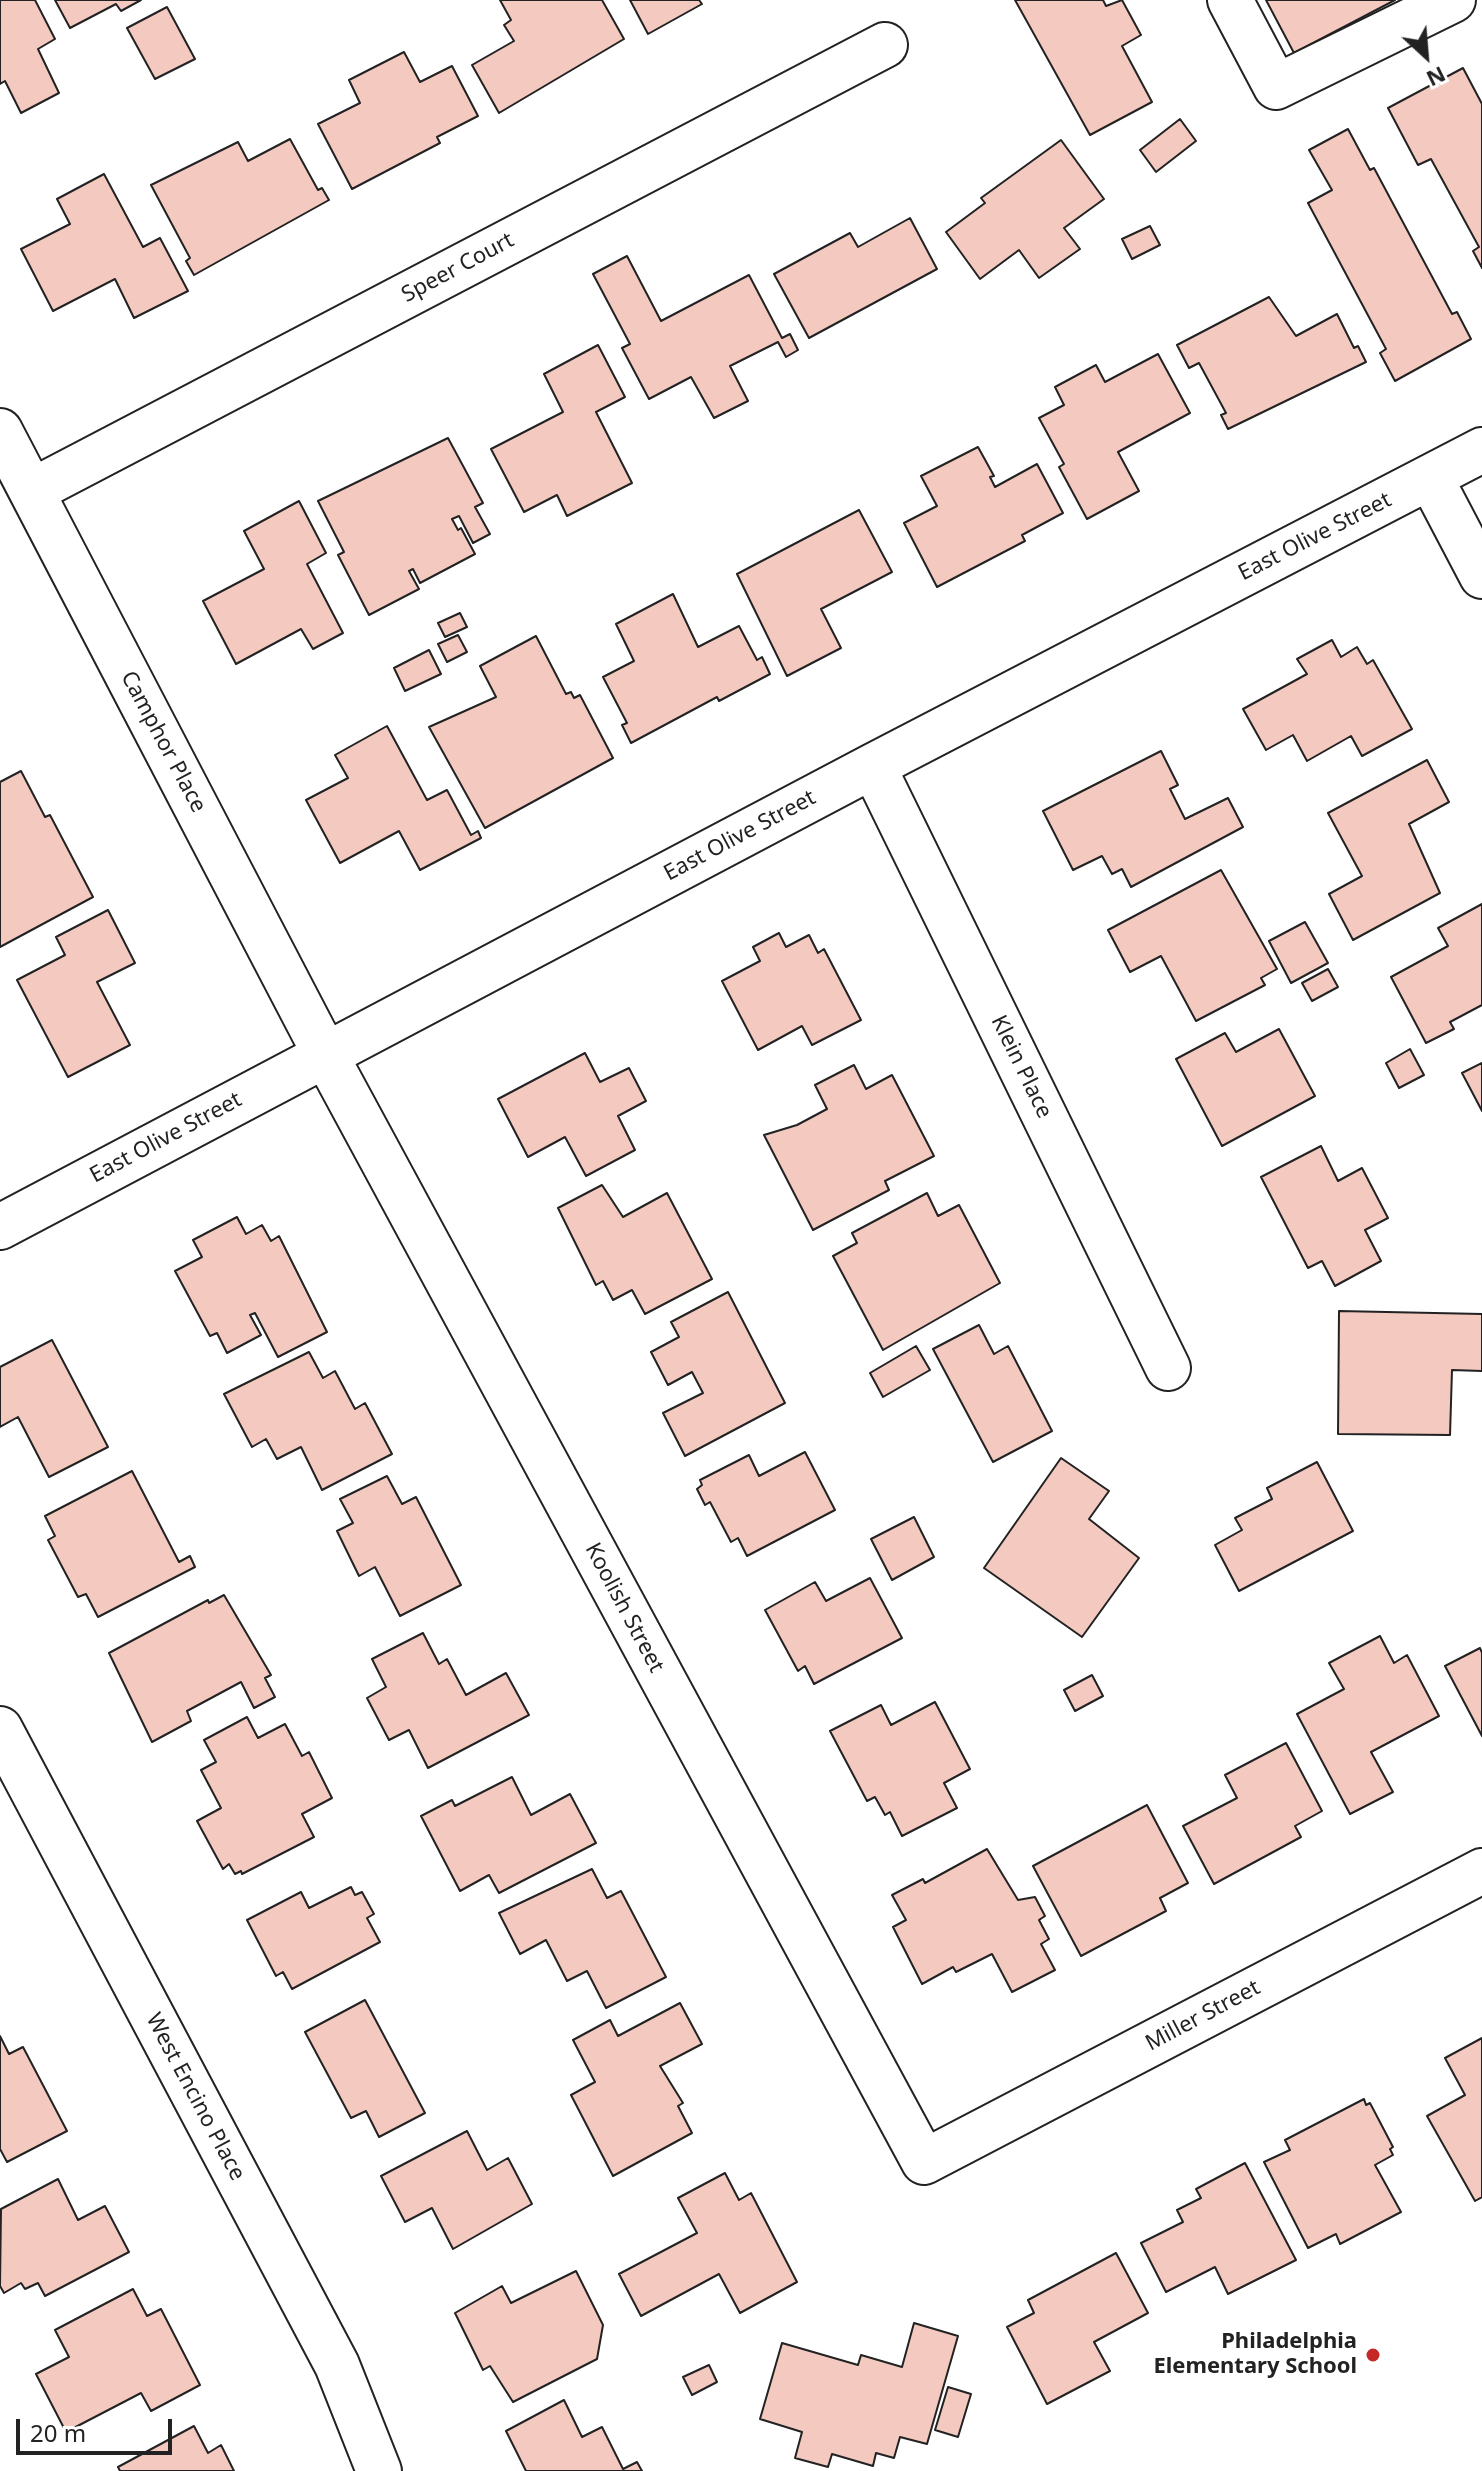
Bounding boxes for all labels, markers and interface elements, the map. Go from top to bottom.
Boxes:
north arrow [1386,16,1466,96]
text: N [1422,60,1451,95]
street label: Speer Court [397,227,519,309]
street label: East Olive Street [1234,487,1396,587]
street label: Camphor Place [115,667,211,817]
street label: East Olive Street [660,785,820,887]
street label: Klein Place [985,1011,1057,1123]
street label: East Olive Street [86,1087,246,1189]
street label: Koolish Street [579,1539,669,1677]
street label: Miller Street [1141,1975,1265,2057]
street label: West Encino Place [140,2009,250,2185]
place label: Philadelphia Elementary School [1153,2329,1357,2380]
marker: Philadelphia Elementary School [1364,2346,1382,2364]
scale bar [20,2403,176,2453]
text: 20 m [30,2416,86,2449]

